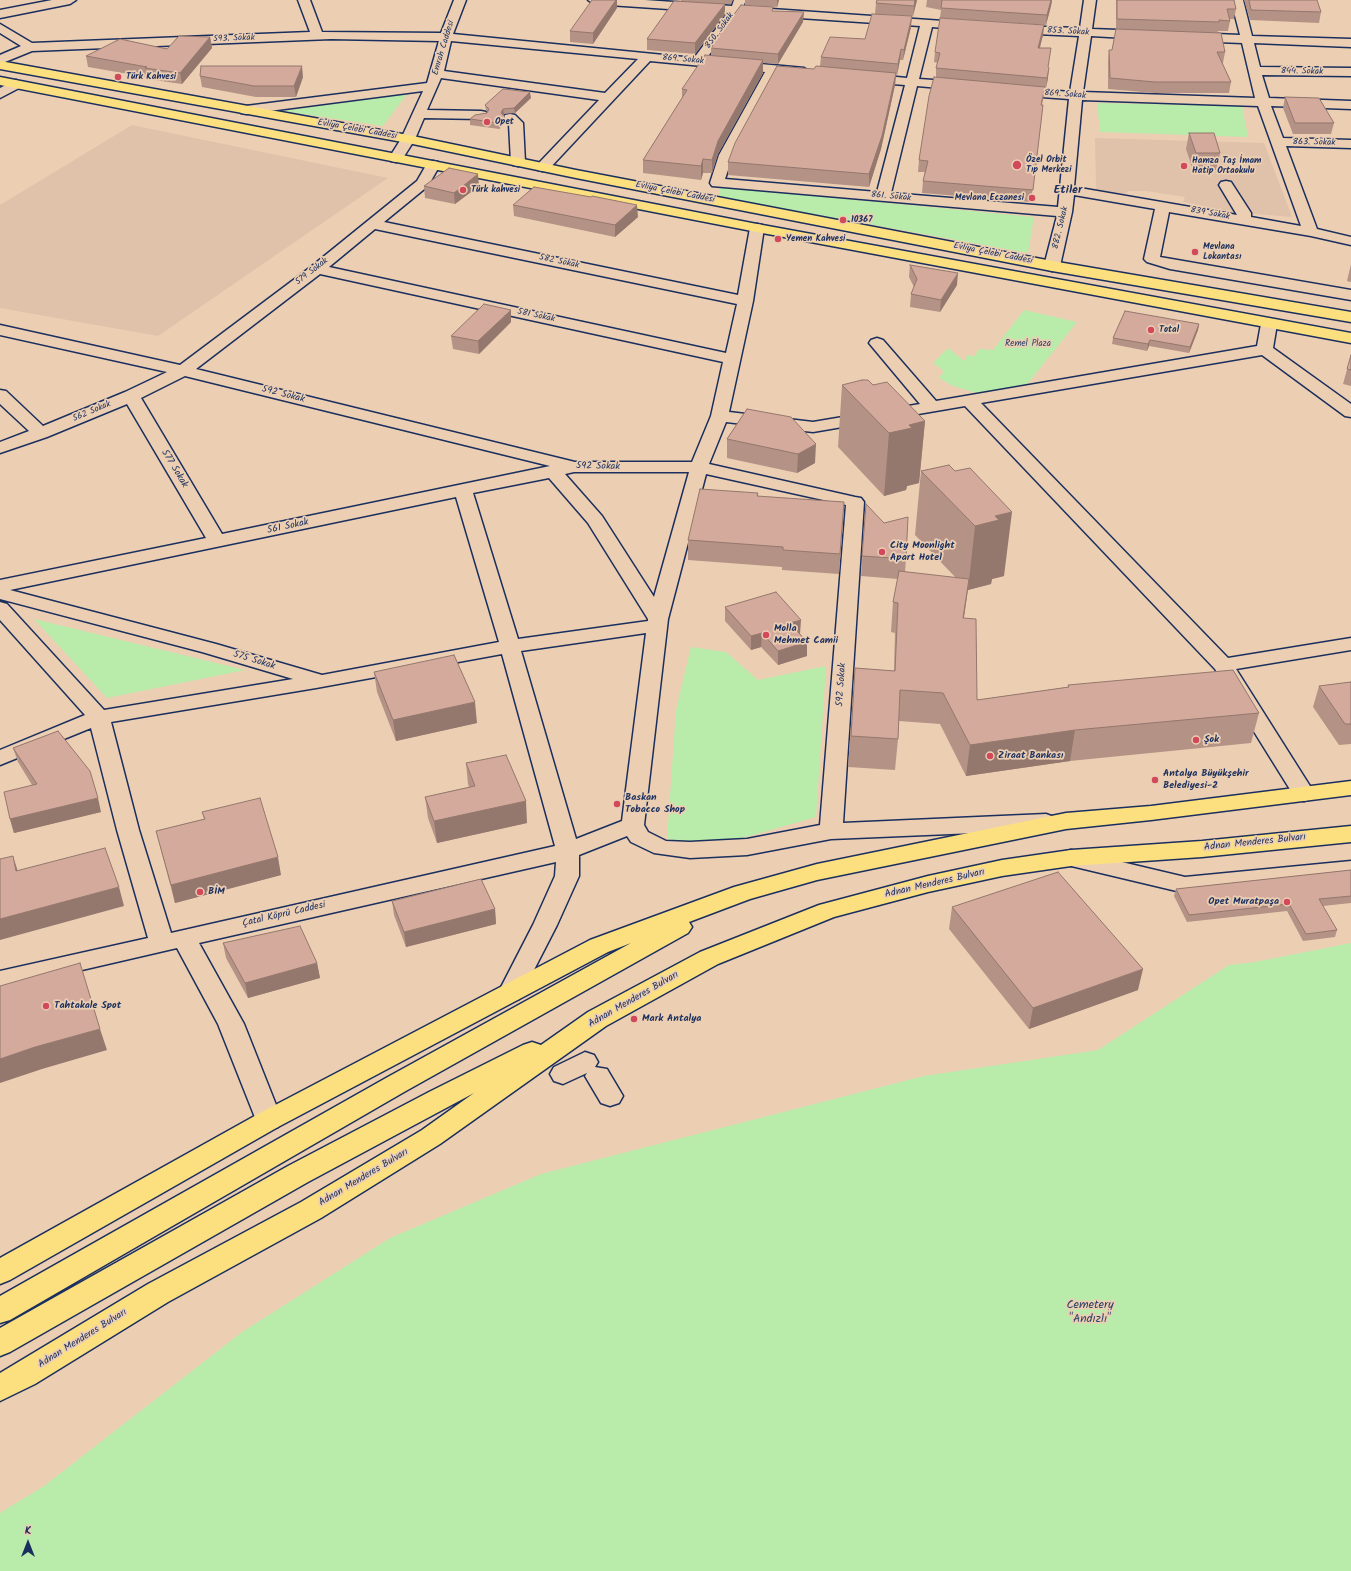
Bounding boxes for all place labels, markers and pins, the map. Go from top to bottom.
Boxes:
marker: Türk Kahvesi [113,72,123,82]
place label: Türk Kahvesi [126,72,176,82]
marker: Opet [482,117,492,127]
place label: Opet [495,117,514,127]
place label: Özel Orbit Tıp Merkezi [1026,155,1071,176]
place label: Hamza Taş İmam Hatip Ortaokulu [1192,156,1261,177]
marker: Özel Orbit Tıp Merkezi [1011,159,1023,171]
marker: Hamza Taş İmam Hatip Ortaokulu [1179,161,1189,171]
marker: Türk kahvesi [458,185,468,195]
place label: Türk kahvesi [471,185,520,195]
place label: Mevlana Eczanesi [955,193,1024,203]
marker: Mevlana Eczanesi [1027,193,1037,203]
marker: 10367 [838,215,848,225]
place label: 10367 [851,215,872,225]
marker: Yemen Kahvesi [773,234,783,244]
place label: Yemen Kahvesi [786,234,845,244]
place label: Mevlana Lokantası [1203,242,1241,263]
marker: Mevlana Lokantası [1190,247,1200,257]
marker: Total [1146,325,1156,335]
place label: Total [1159,325,1179,335]
place label: City Moonlight Apart Hotel [890,540,955,564]
marker: City Moonlight Apart Hotel [877,547,887,557]
place label: Molla Mehmet Camii [774,623,838,646]
marker: Molla Mehmet Camii [761,630,771,640]
place label: Şok [1204,734,1219,746]
marker: Şok [1191,735,1201,745]
place label: Ziraat Bankası [998,750,1063,762]
marker: Ziraat Bankası [985,751,995,761]
place label: Antalya Büyükşehir Belediyesi-2 [1163,768,1249,792]
marker: Antalya Büyükşehir Belediyesi-2 [1150,775,1160,785]
place label: Baskan Tobacco Shop [625,792,685,816]
marker: Baskan Tobacco Shop [612,799,622,809]
place label: BİM [208,886,225,898]
marker: BİM [195,887,205,897]
place label: Opet Muratpaşa [1208,896,1279,908]
marker: Opet Muratpaşa [1282,897,1292,907]
place label: Tahtakale Spot [54,1000,121,1012]
marker: Tahtakale Spot [41,1001,51,1011]
place label: Mark Antalya [642,1013,701,1025]
marker: Mark Antalya [629,1014,639,1024]

